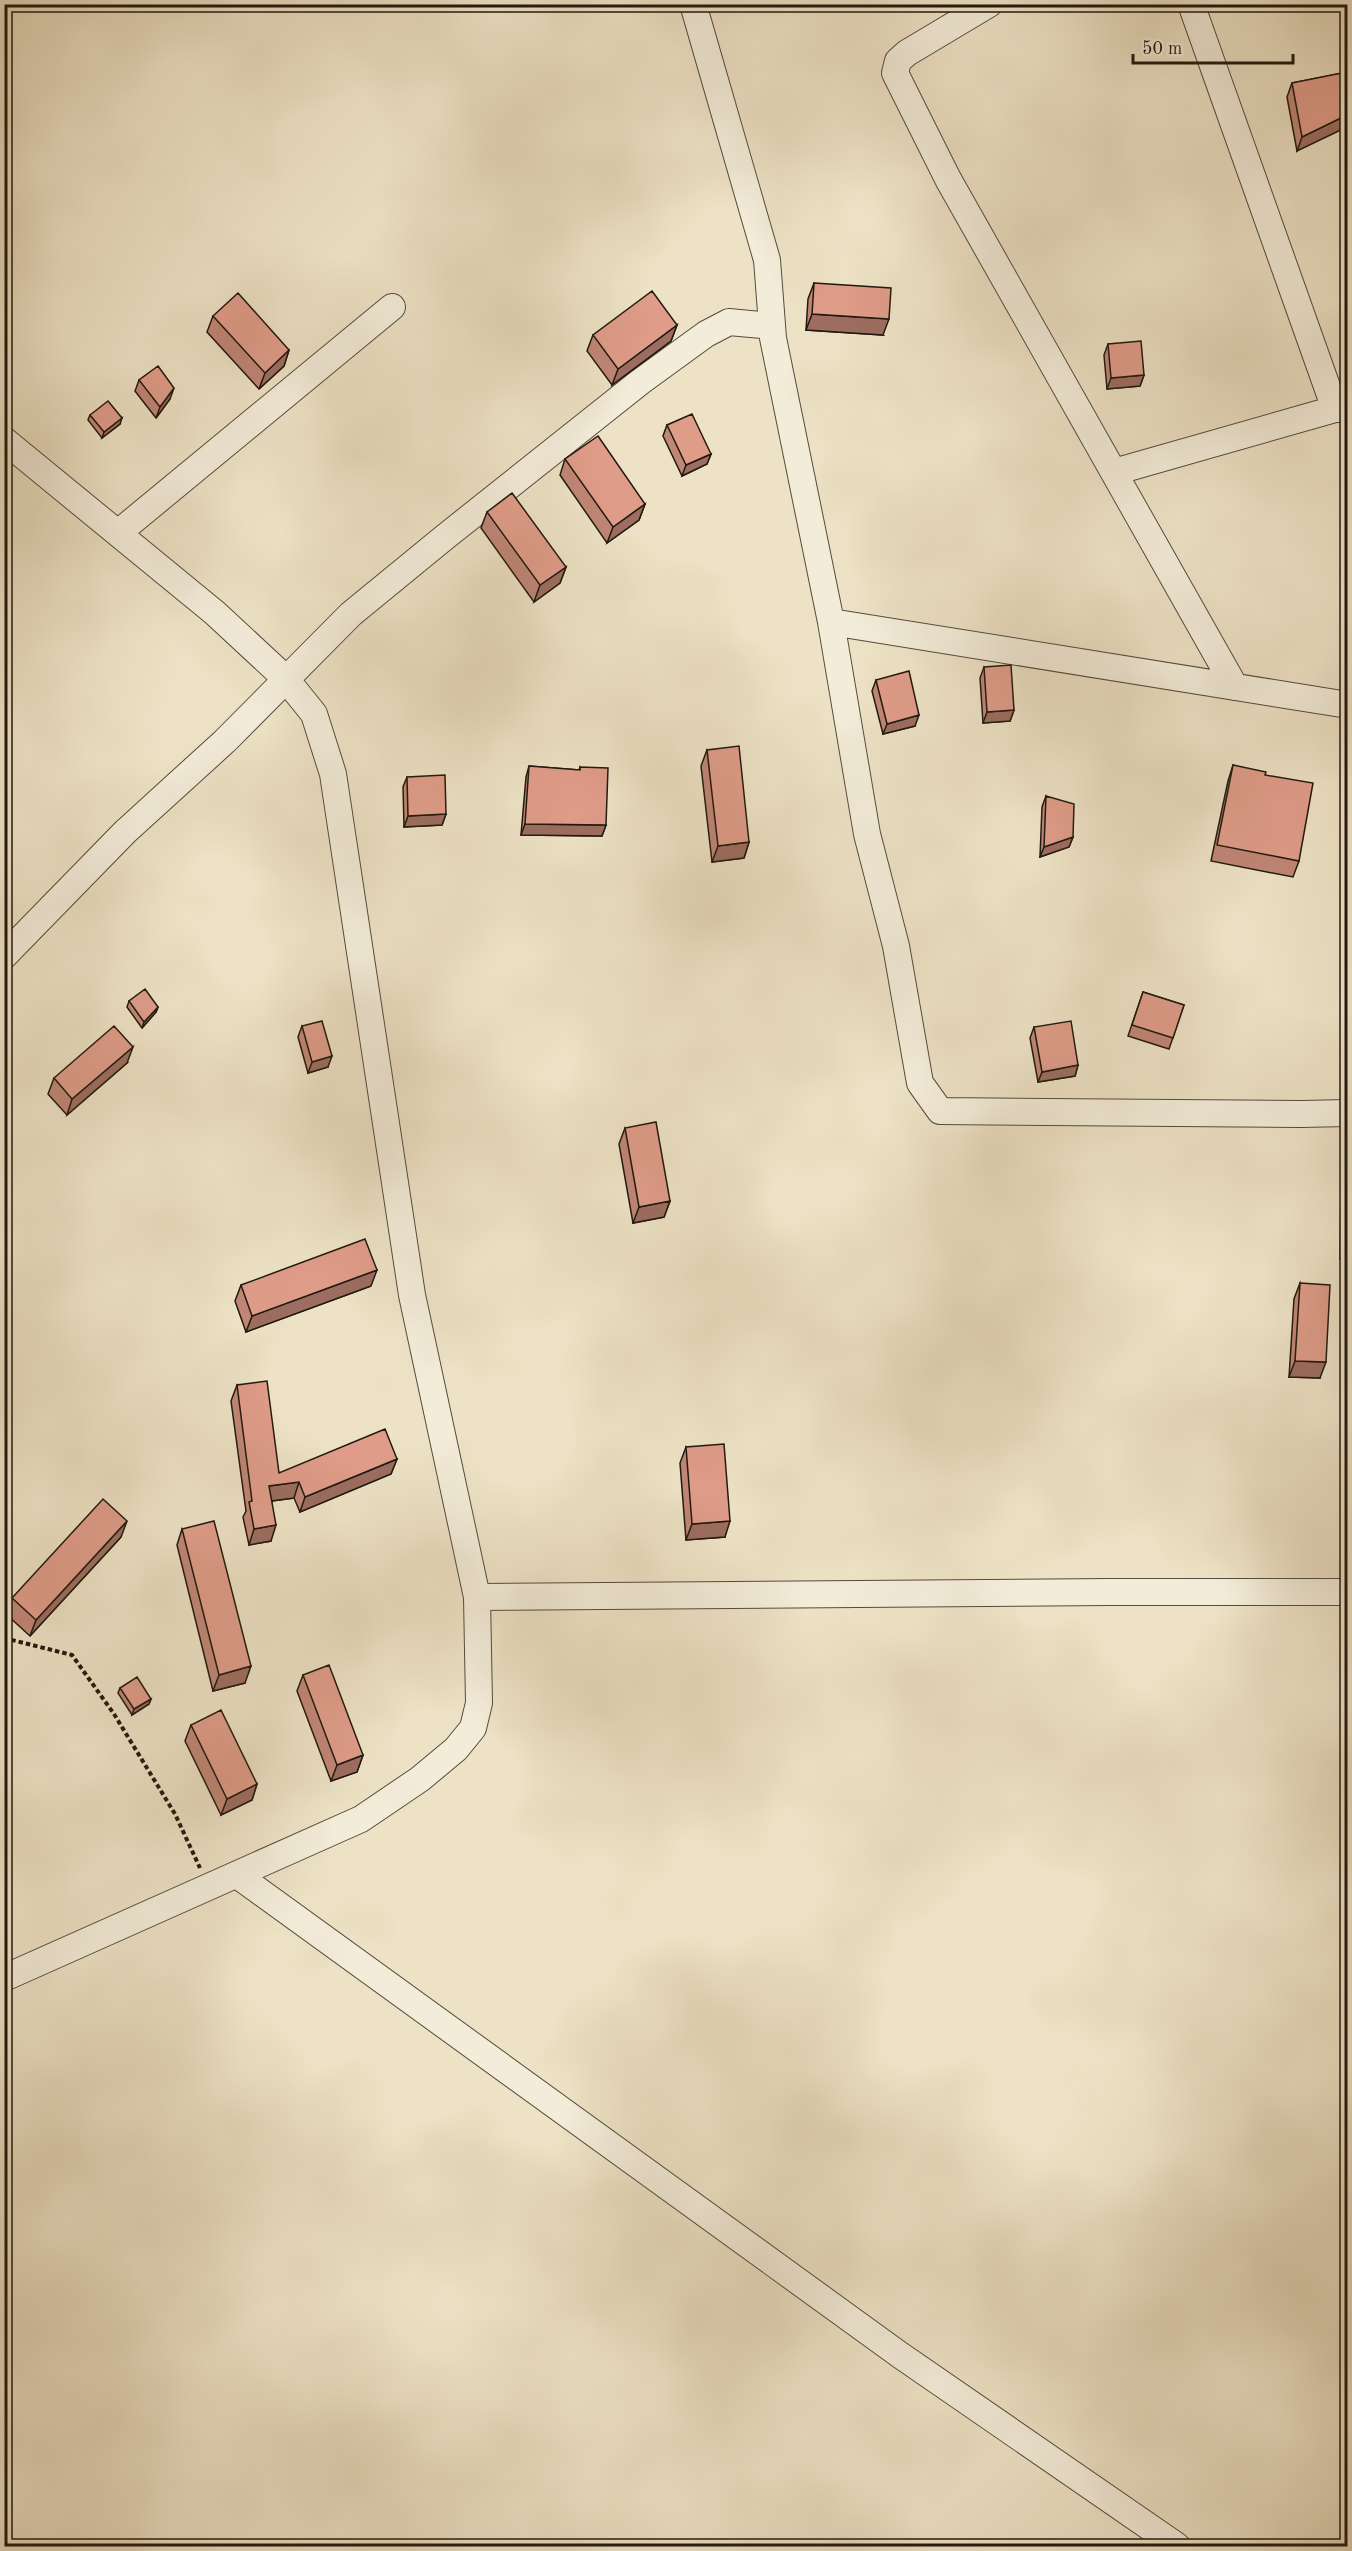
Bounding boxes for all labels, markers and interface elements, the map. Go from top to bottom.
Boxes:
scale bar [1133,27,1294,65]
text: 50 m [1142,40,1182,58]

